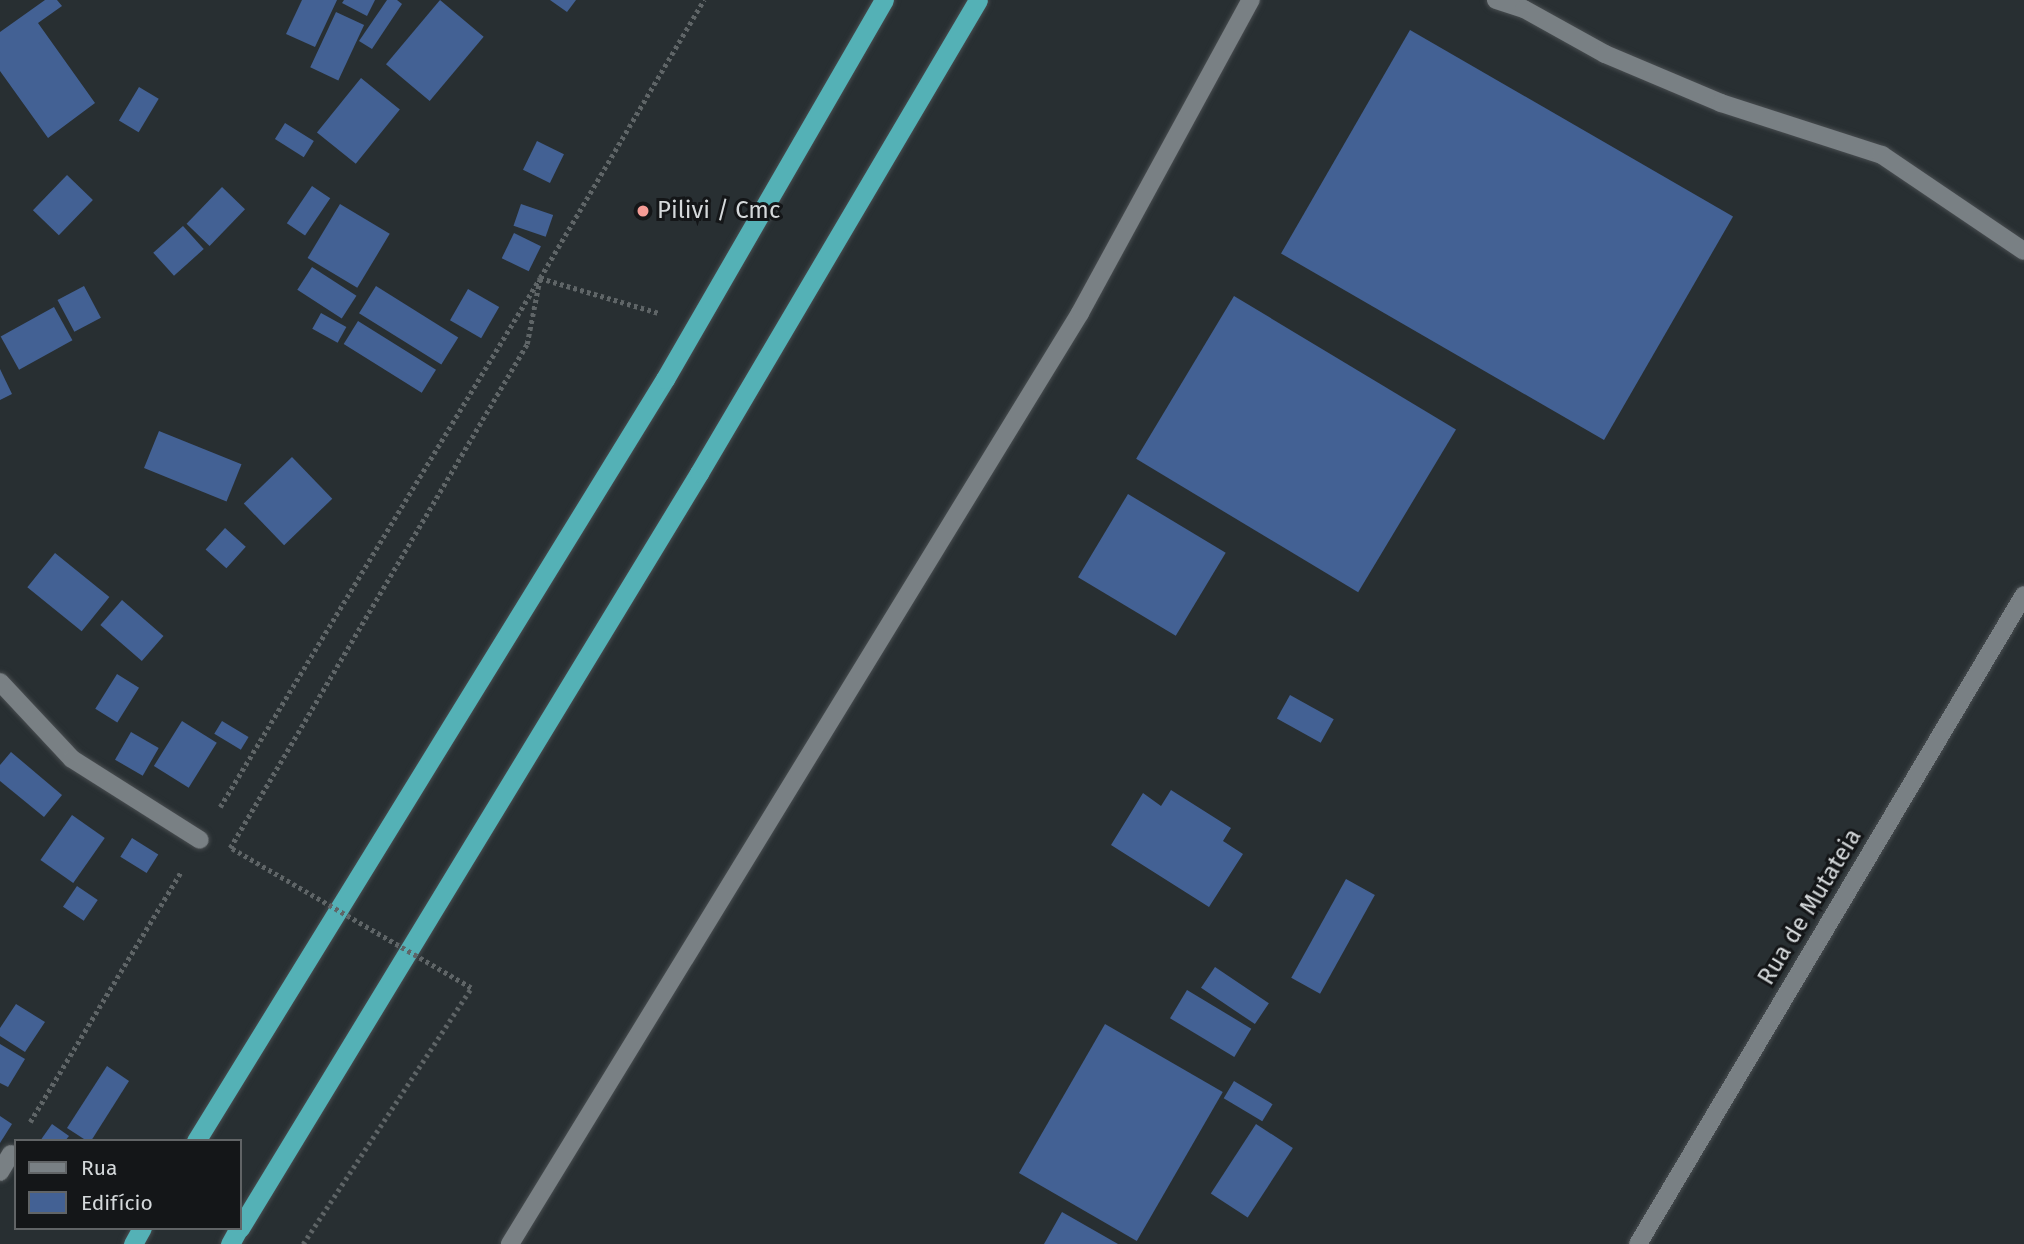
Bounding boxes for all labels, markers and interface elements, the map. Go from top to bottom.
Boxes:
place label: Pilivi / Cmc [657,197,780,225]
marker: Pilivi / Cmc [635,203,651,219]
street label: Rua de Mutateia [1752,824,1868,990]
legend [14,1139,242,1230]
text: Rua [81,1155,117,1181]
text: Edifício [81,1190,153,1216]

